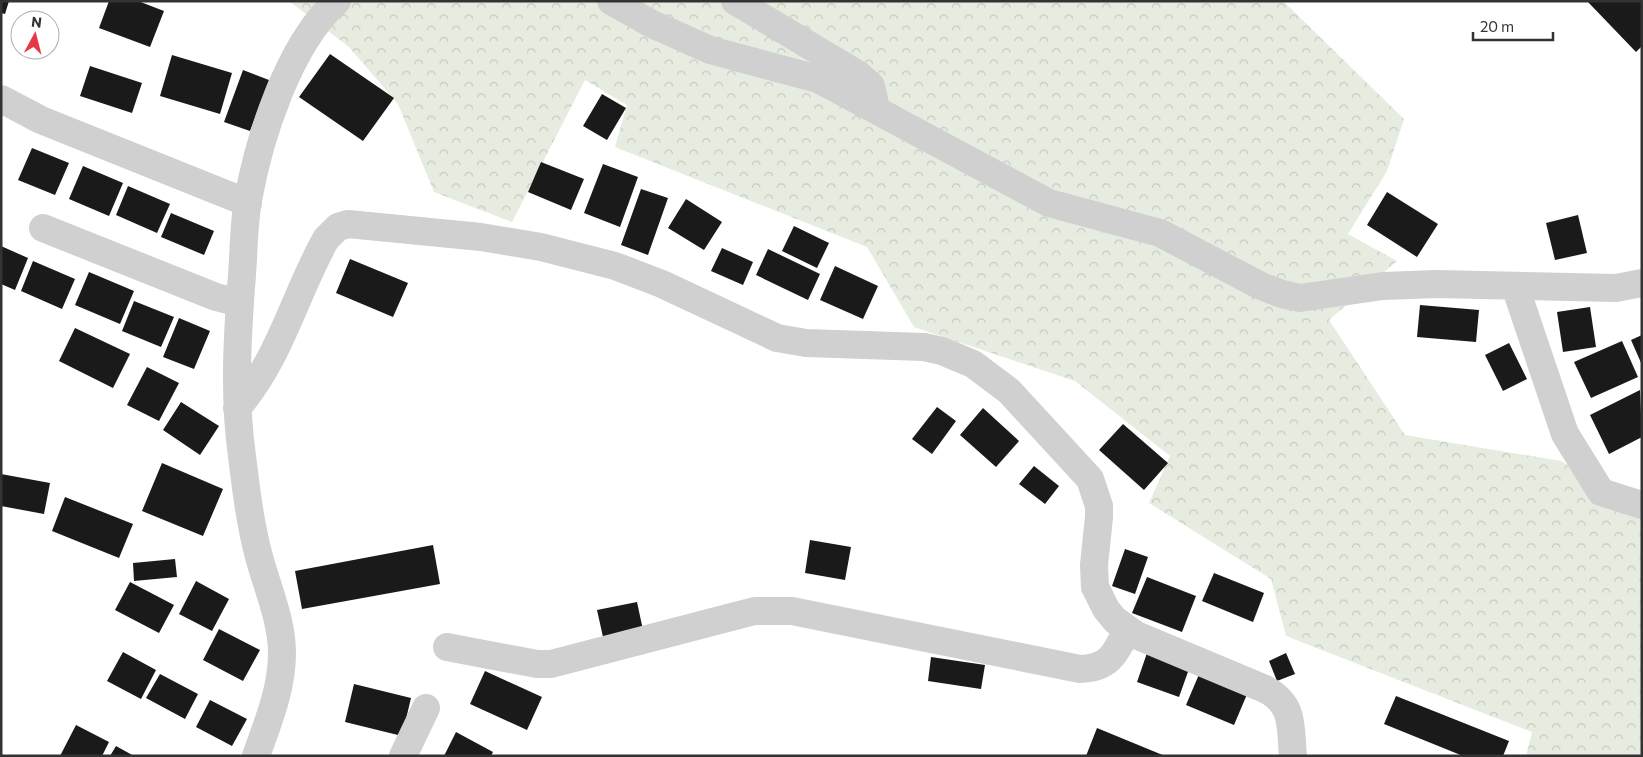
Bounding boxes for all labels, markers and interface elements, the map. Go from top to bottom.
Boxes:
north arrow [10,10,60,60]
scale bar [1473,10,1553,42]
text: N [30,13,43,31]
text: 20 m [1480,17,1514,35]

